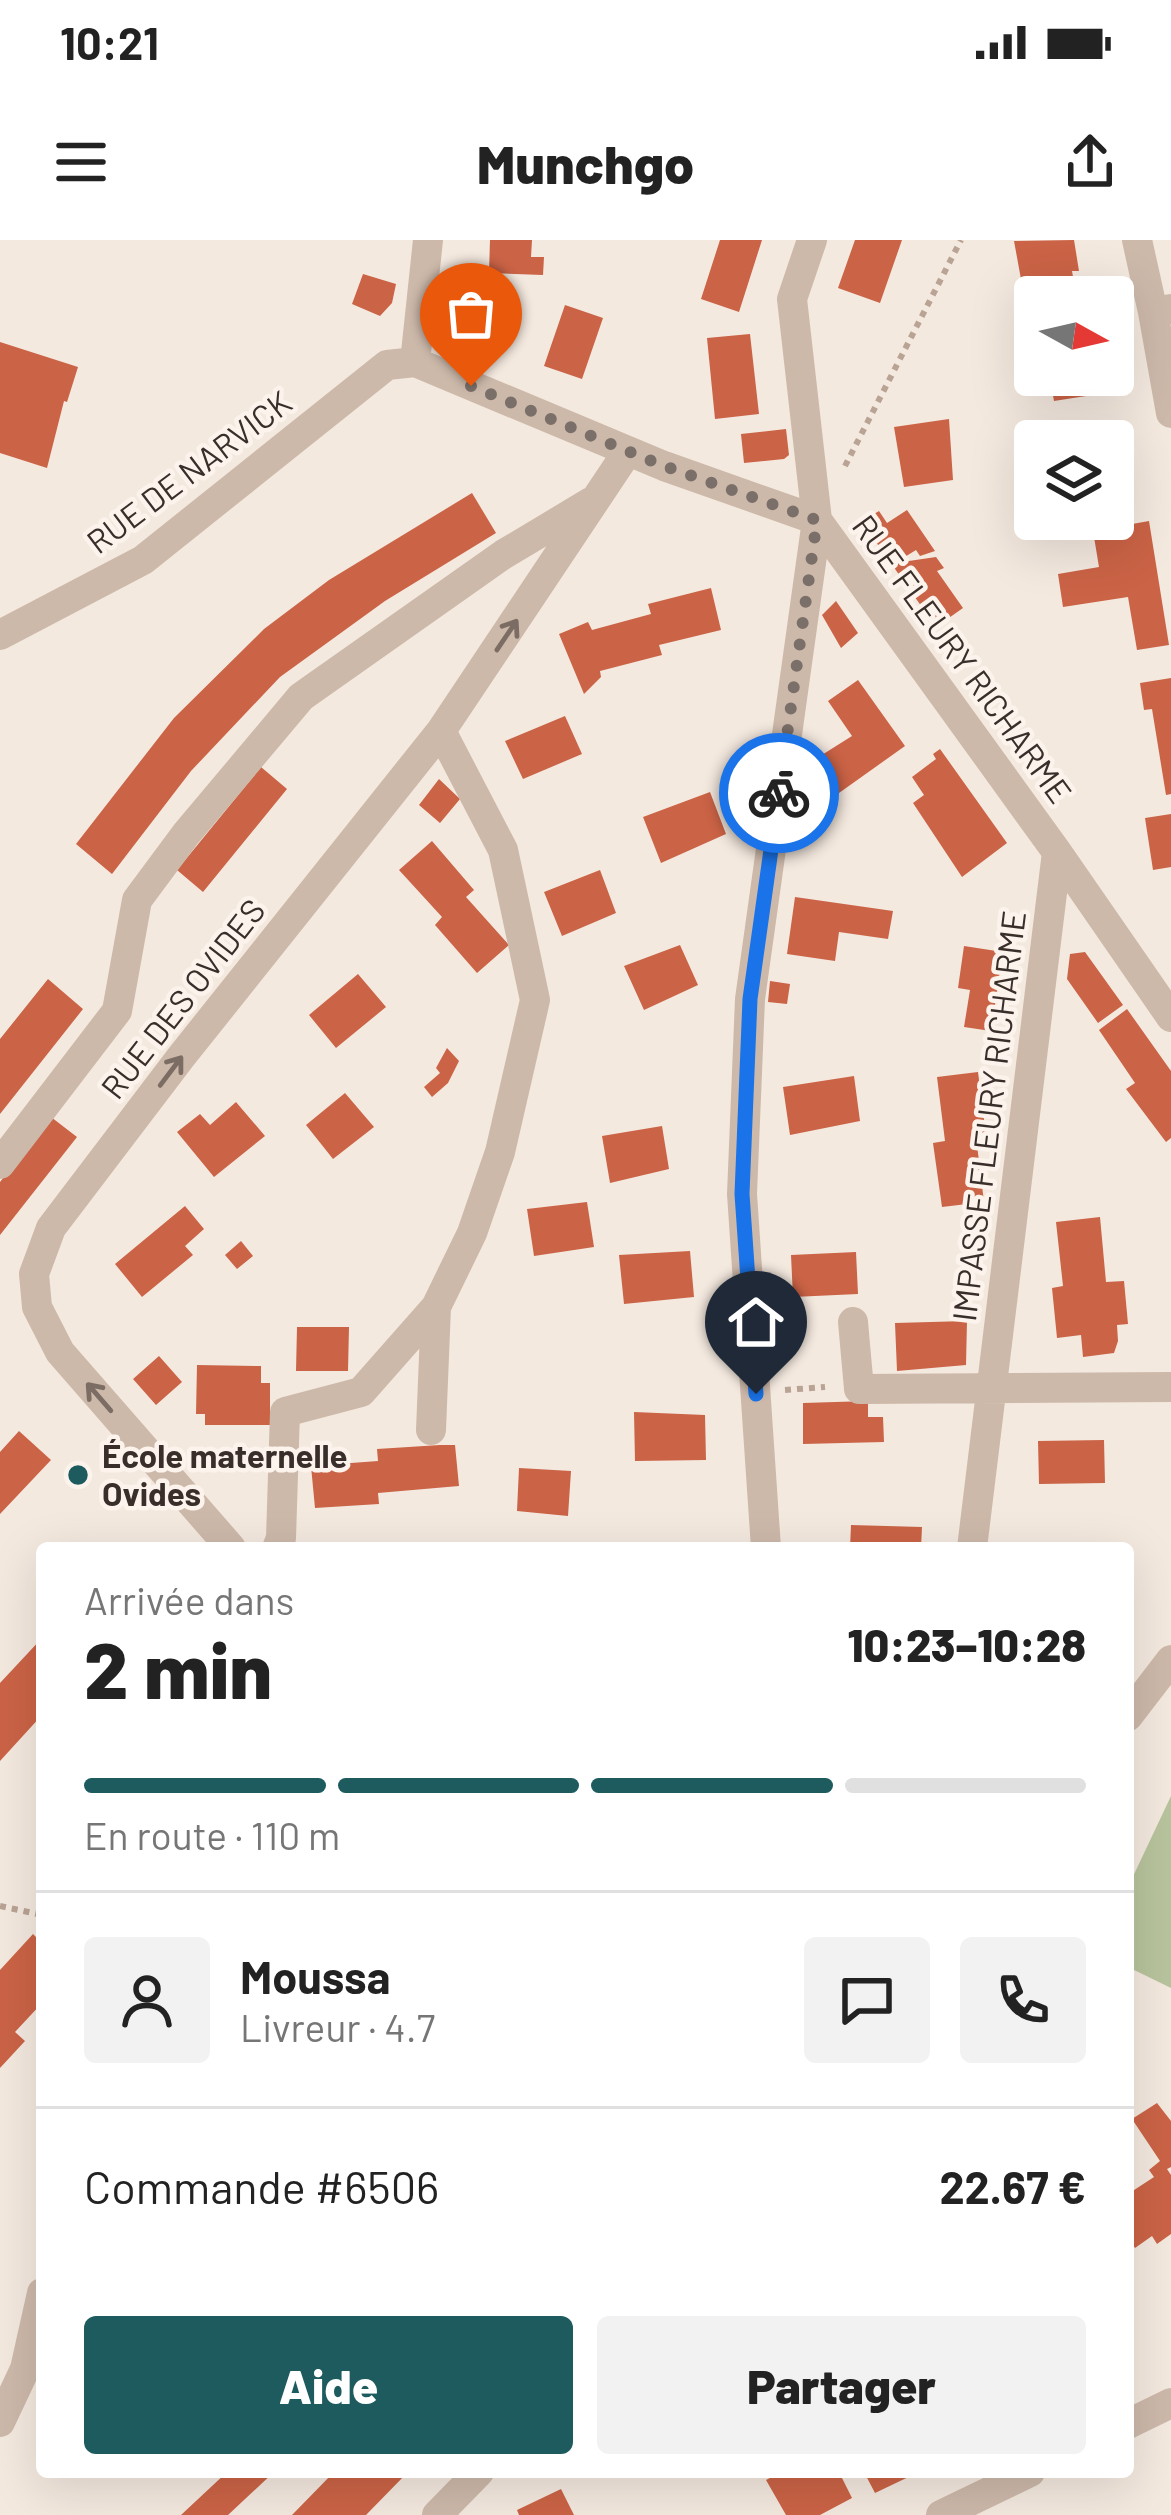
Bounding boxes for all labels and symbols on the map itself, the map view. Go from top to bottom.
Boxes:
pin [420,263,522,386]
north arrow [1014,276,1134,396]
street label: RUE DE NARVICK [78,381,298,561]
street label: RUE FLEURY RICHARME [845,507,1081,810]
one-way arrow [494,618,519,652]
courier [719,733,839,853]
street label: RUE DES OVIDES [92,891,273,1106]
street label: IMPASSE FLEURY RICHARME [943,908,1033,1323]
one-way arrow [157,1055,184,1087]
pin [705,1271,807,1394]
one-way arrow [86,1382,113,1412]
place label: École maternelle Ovides [102,1435,348,1513]
marker: École maternelle Ovides [65,1462,91,1488]

